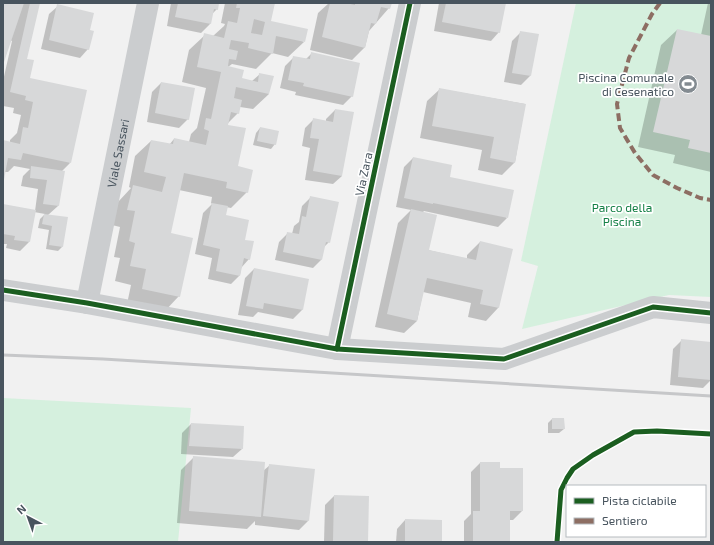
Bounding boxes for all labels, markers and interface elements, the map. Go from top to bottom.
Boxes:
place label: Piscina Comunale di Cesenatico [578,70,674,98]
sports icon: Piscina Comunale di Cesenatico [677,73,699,95]
street label: Viale Sassari [104,118,131,189]
street label: Via Zara [352,151,374,197]
park label: Parco della Piscina [592,200,652,228]
legend [566,485,706,537]
text: Pista ciclabile [602,493,677,507]
north arrow [8,497,48,537]
text: N [14,502,28,517]
text: Sentiero [602,513,648,527]

